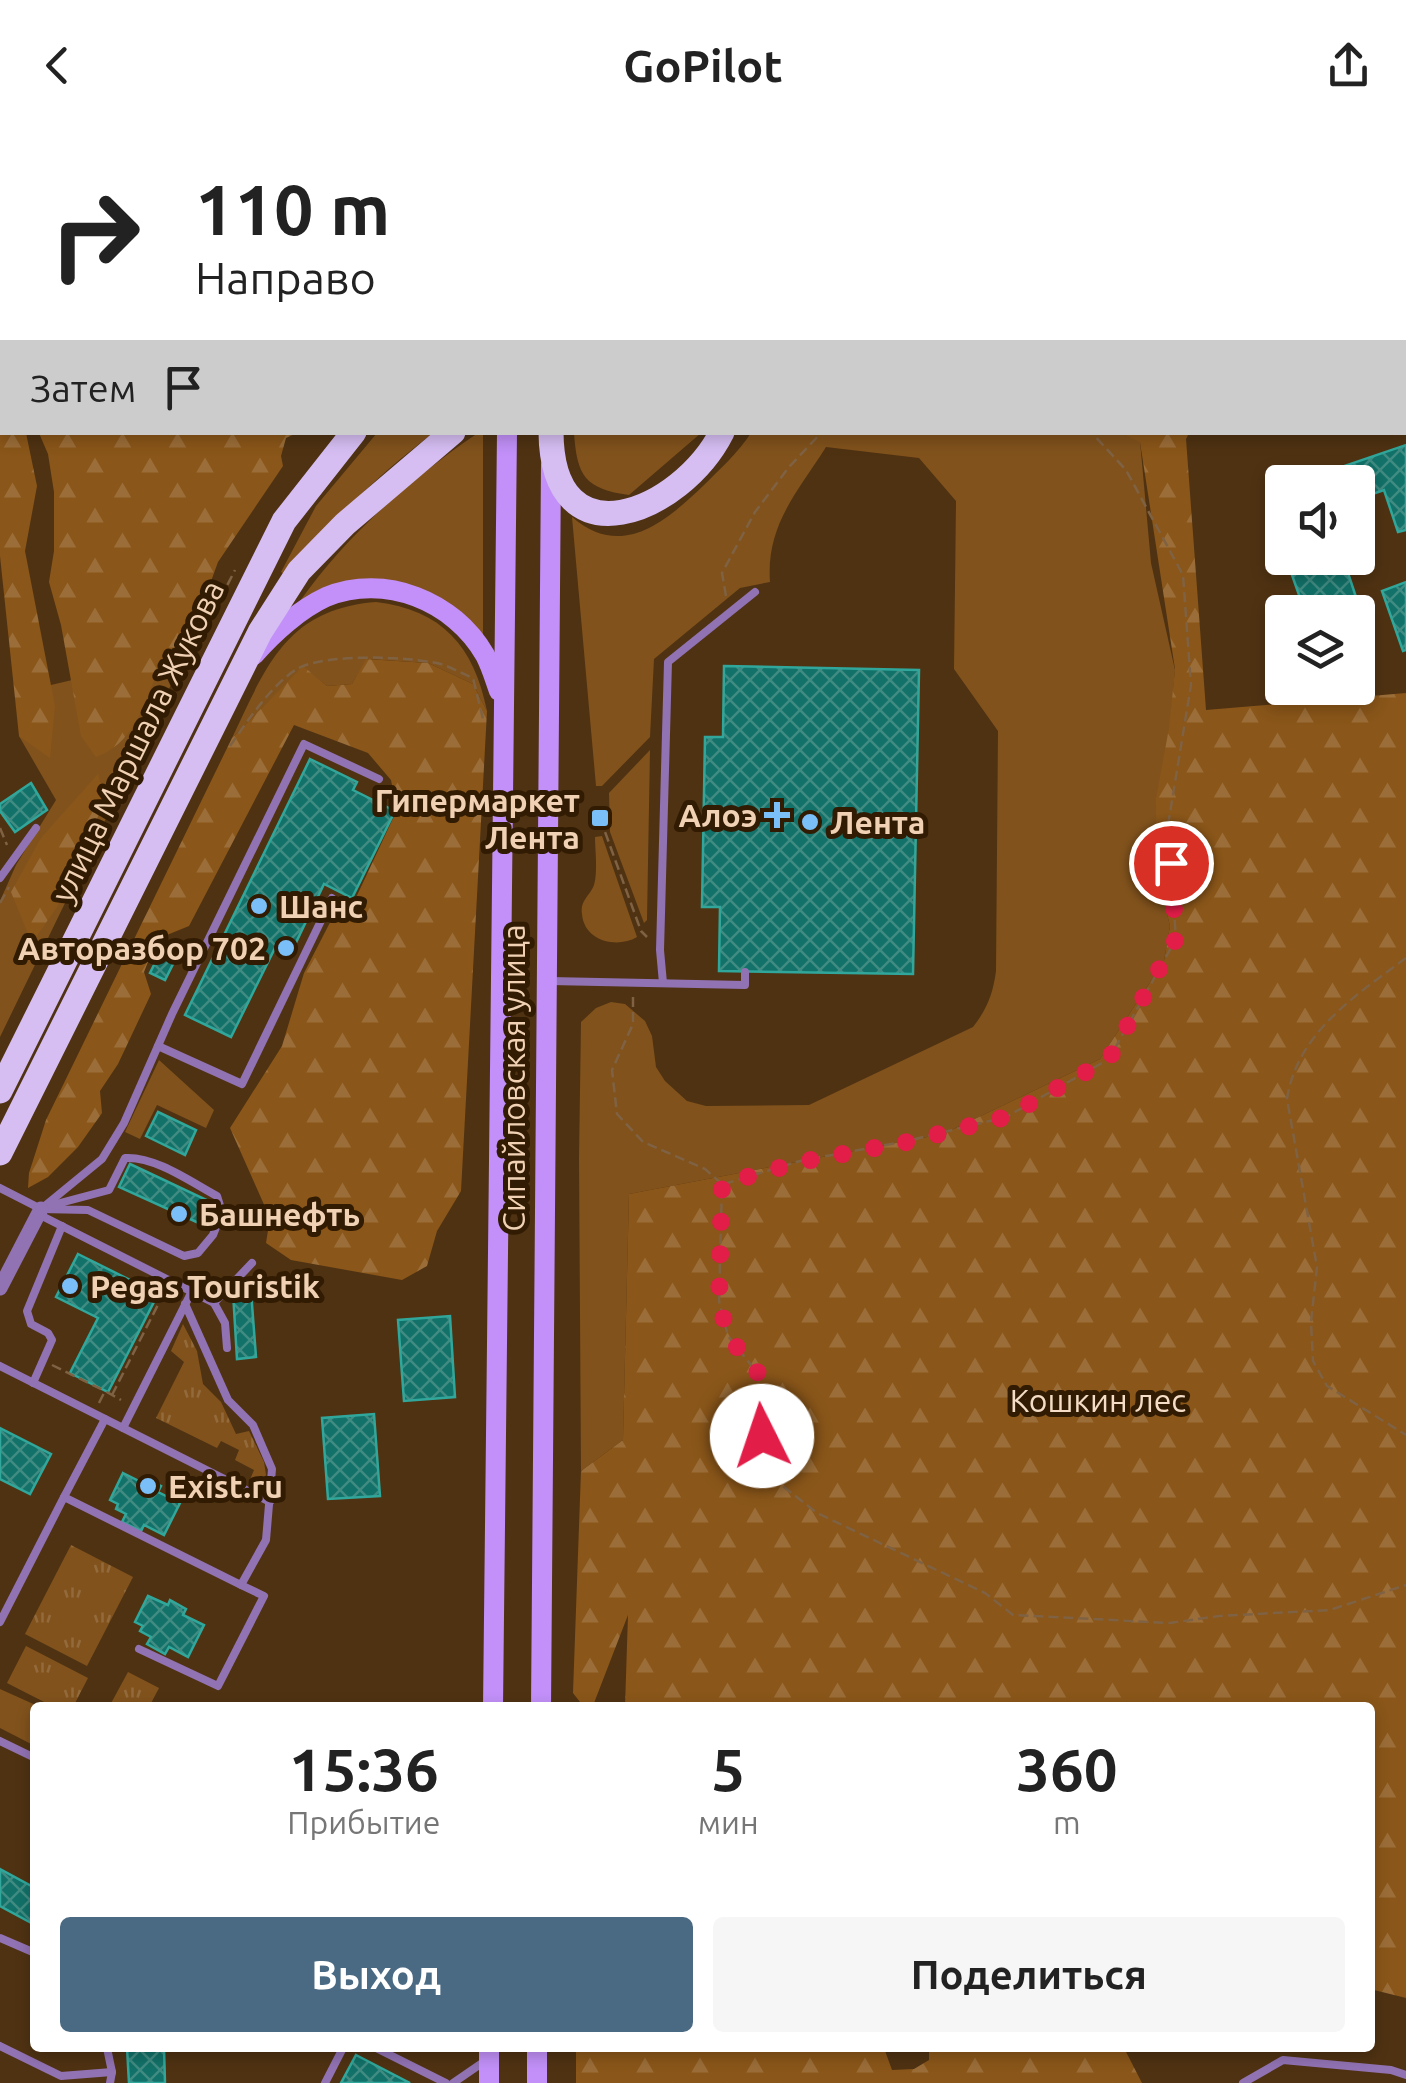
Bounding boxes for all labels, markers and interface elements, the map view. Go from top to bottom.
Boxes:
icon: back [30,38,85,93]
icon: share [1321,38,1376,93]
text: GoPilot [623,40,783,91]
icon: right [30,170,160,300]
text: 110 m [195,170,390,248]
text: Направо [195,252,376,303]
icon: arrive [156,360,211,415]
text: Затем [30,367,136,409]
map controls [1265,465,1375,705]
button: sound [1265,465,1375,575]
street label: улица Маршала Жукова [43,574,231,908]
button: layers [1265,595,1375,705]
place label: Гипермаркет Лента [375,782,580,855]
place label: Алоэ [679,797,757,833]
marker: Алоэ [766,804,788,826]
place label: Лента [830,804,925,840]
marker: Гипермаркет Лента [589,807,611,829]
marker: Лента [799,811,821,833]
pin [1129,821,1214,906]
icon: arrive [1144,836,1199,891]
place label: Шанс [279,888,363,924]
marker: Шанс [248,895,270,917]
street label: Сипайловская улица [495,924,531,1232]
place label: Авторазбор 702 [18,930,266,966]
marker: Авторазбор 702 [275,937,297,959]
place label: Башнефть [199,1196,360,1232]
marker: Башнефть [168,1203,190,1225]
place label: Pegas Touristik [90,1268,320,1304]
marker: Pegas Touristik [59,1275,81,1297]
park label: Кошкин лес [1010,1382,1186,1418]
position arrow [710,1384,814,1488]
place label: Exist.ru [168,1468,283,1504]
marker: Exist.ru [137,1475,159,1497]
text: 15:36 [289,1735,439,1802]
text: 5 [711,1735,745,1802]
text: 360 [1016,1735,1118,1802]
text: Прибытие [287,1804,440,1840]
text: мин [698,1804,759,1840]
text: m [1053,1804,1081,1840]
button: Выход [60,1917,693,2032]
button: Поделиться [713,1917,1345,2032]

